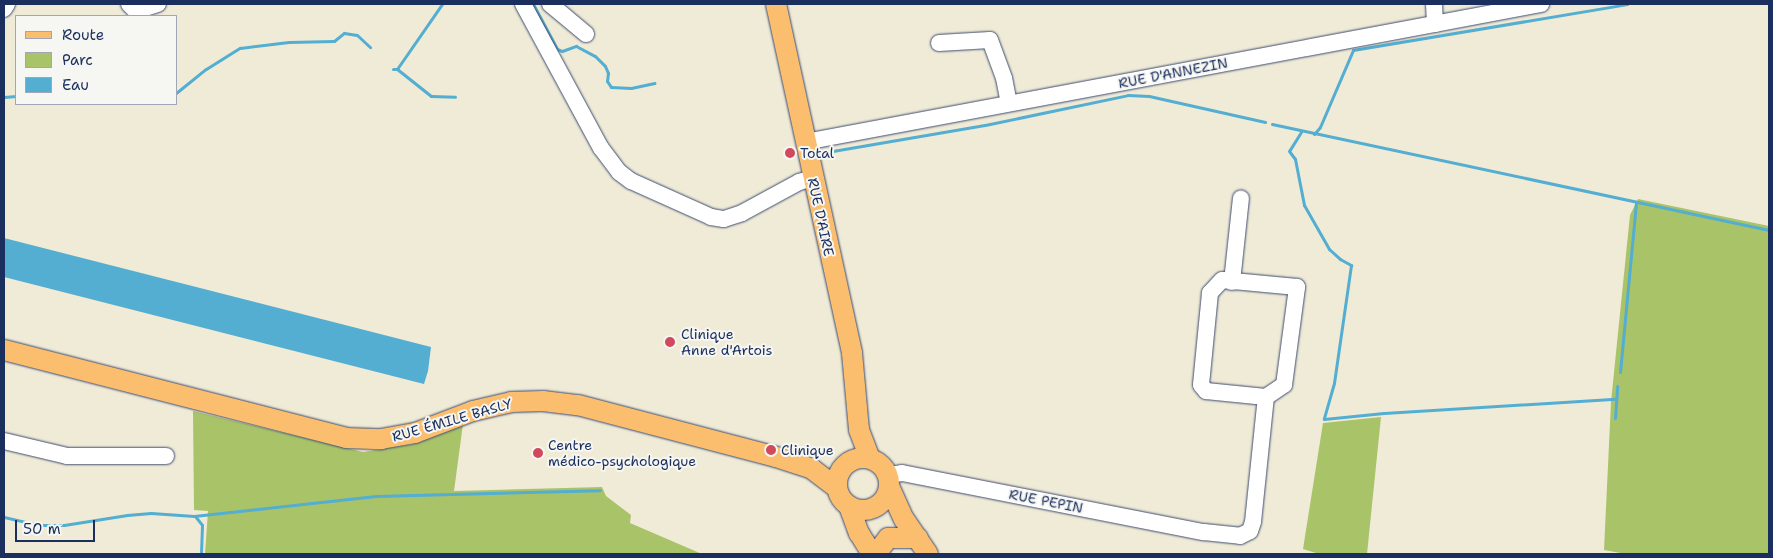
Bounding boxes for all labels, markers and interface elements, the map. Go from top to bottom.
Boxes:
legend [15,15,178,105]
text: Route [62,25,104,45]
text: Parc [62,50,93,70]
street label: RUE D'ANNEZIN [1117,54,1229,92]
text: Eau [62,75,89,95]
place label: Total [800,145,834,161]
marker: Total [784,147,796,159]
street label: RUE D'AIRE [804,176,838,258]
place label: Clinique Anne d'Artois [681,326,772,358]
marker: Clinique Anne d'Artois [663,335,677,349]
street label: RUE ÉMILE BASLY [390,395,514,445]
place label: Centre médico-psychologique [548,437,696,470]
place label: Clinique [781,442,834,458]
marker: Clinique [765,444,777,456]
marker: Centre médico-psychologique [532,447,544,459]
street label: RUE PEPIN [1007,486,1085,516]
scale bar [18,510,98,542]
text: 50 m [23,519,61,539]

